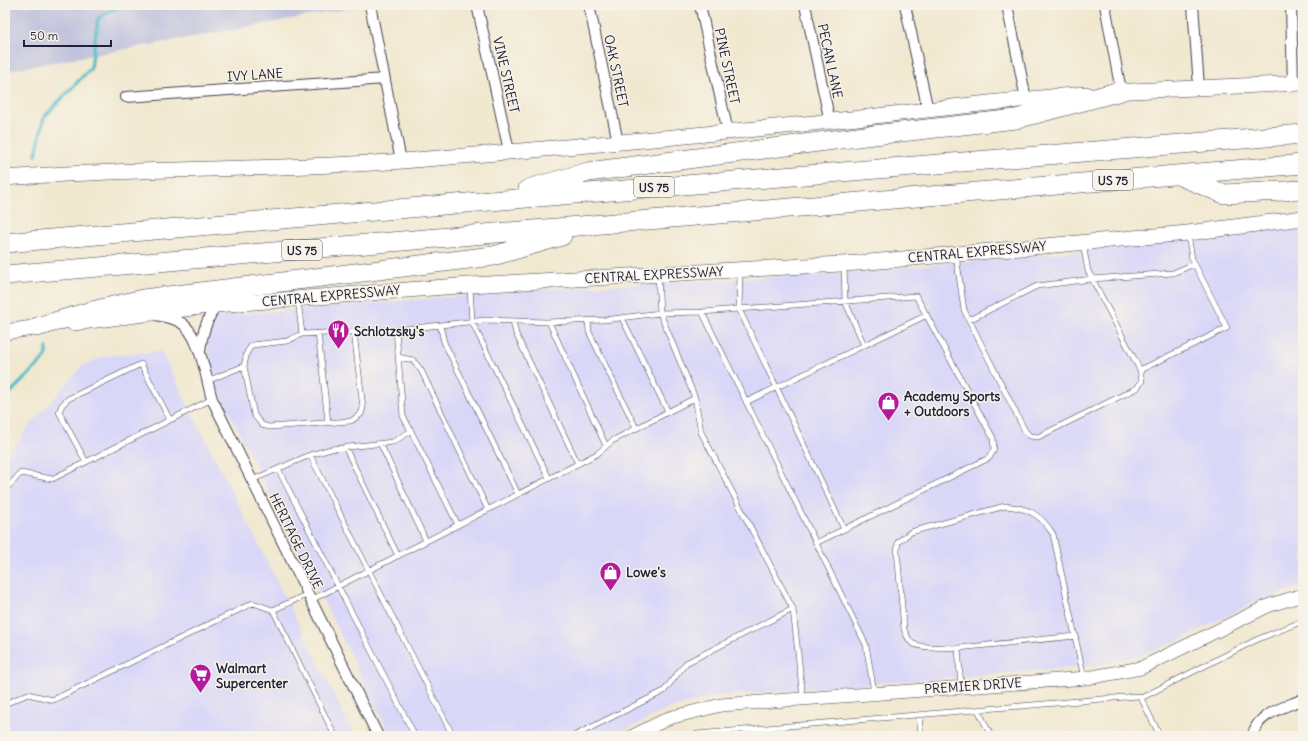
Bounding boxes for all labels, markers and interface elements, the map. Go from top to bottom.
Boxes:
scale bar [24,22,111,48]
street label: PECAN LANE [814,22,846,100]
street label: PINE STREET [711,26,743,106]
text: 50 m [30,28,59,43]
street label: OAK STREET [600,33,632,109]
street label: VINE STREET [489,35,523,115]
street label: IVY LANE [226,65,284,85]
road number: US 75 [1093,170,1133,190]
road number: US 75 [634,177,674,197]
street label: CENTRAL EXPRESSWAY [907,237,1047,267]
road number: US 75 [282,240,322,260]
street label: CENTRAL EXPRESSWAY [584,263,724,287]
street label: CENTRAL EXPRESSWAY [261,281,401,311]
restaurant icon: Schlotzsky's [326,318,352,351]
place label: Schlotzsky's [354,323,424,340]
place label: Academy Sports + Outdoors [904,388,1000,420]
shop icon: Academy Sports + Outdoors [875,390,901,423]
street label: HERITAGE DRIVE [265,490,327,592]
shop icon: Lowe's [598,559,624,592]
place label: Lowe's [626,564,666,581]
place label: Walmart Supercenter [216,660,288,692]
supermarket icon: Walmart Supercenter [188,662,214,695]
street label: PREMIER DRIVE [924,674,1023,698]

